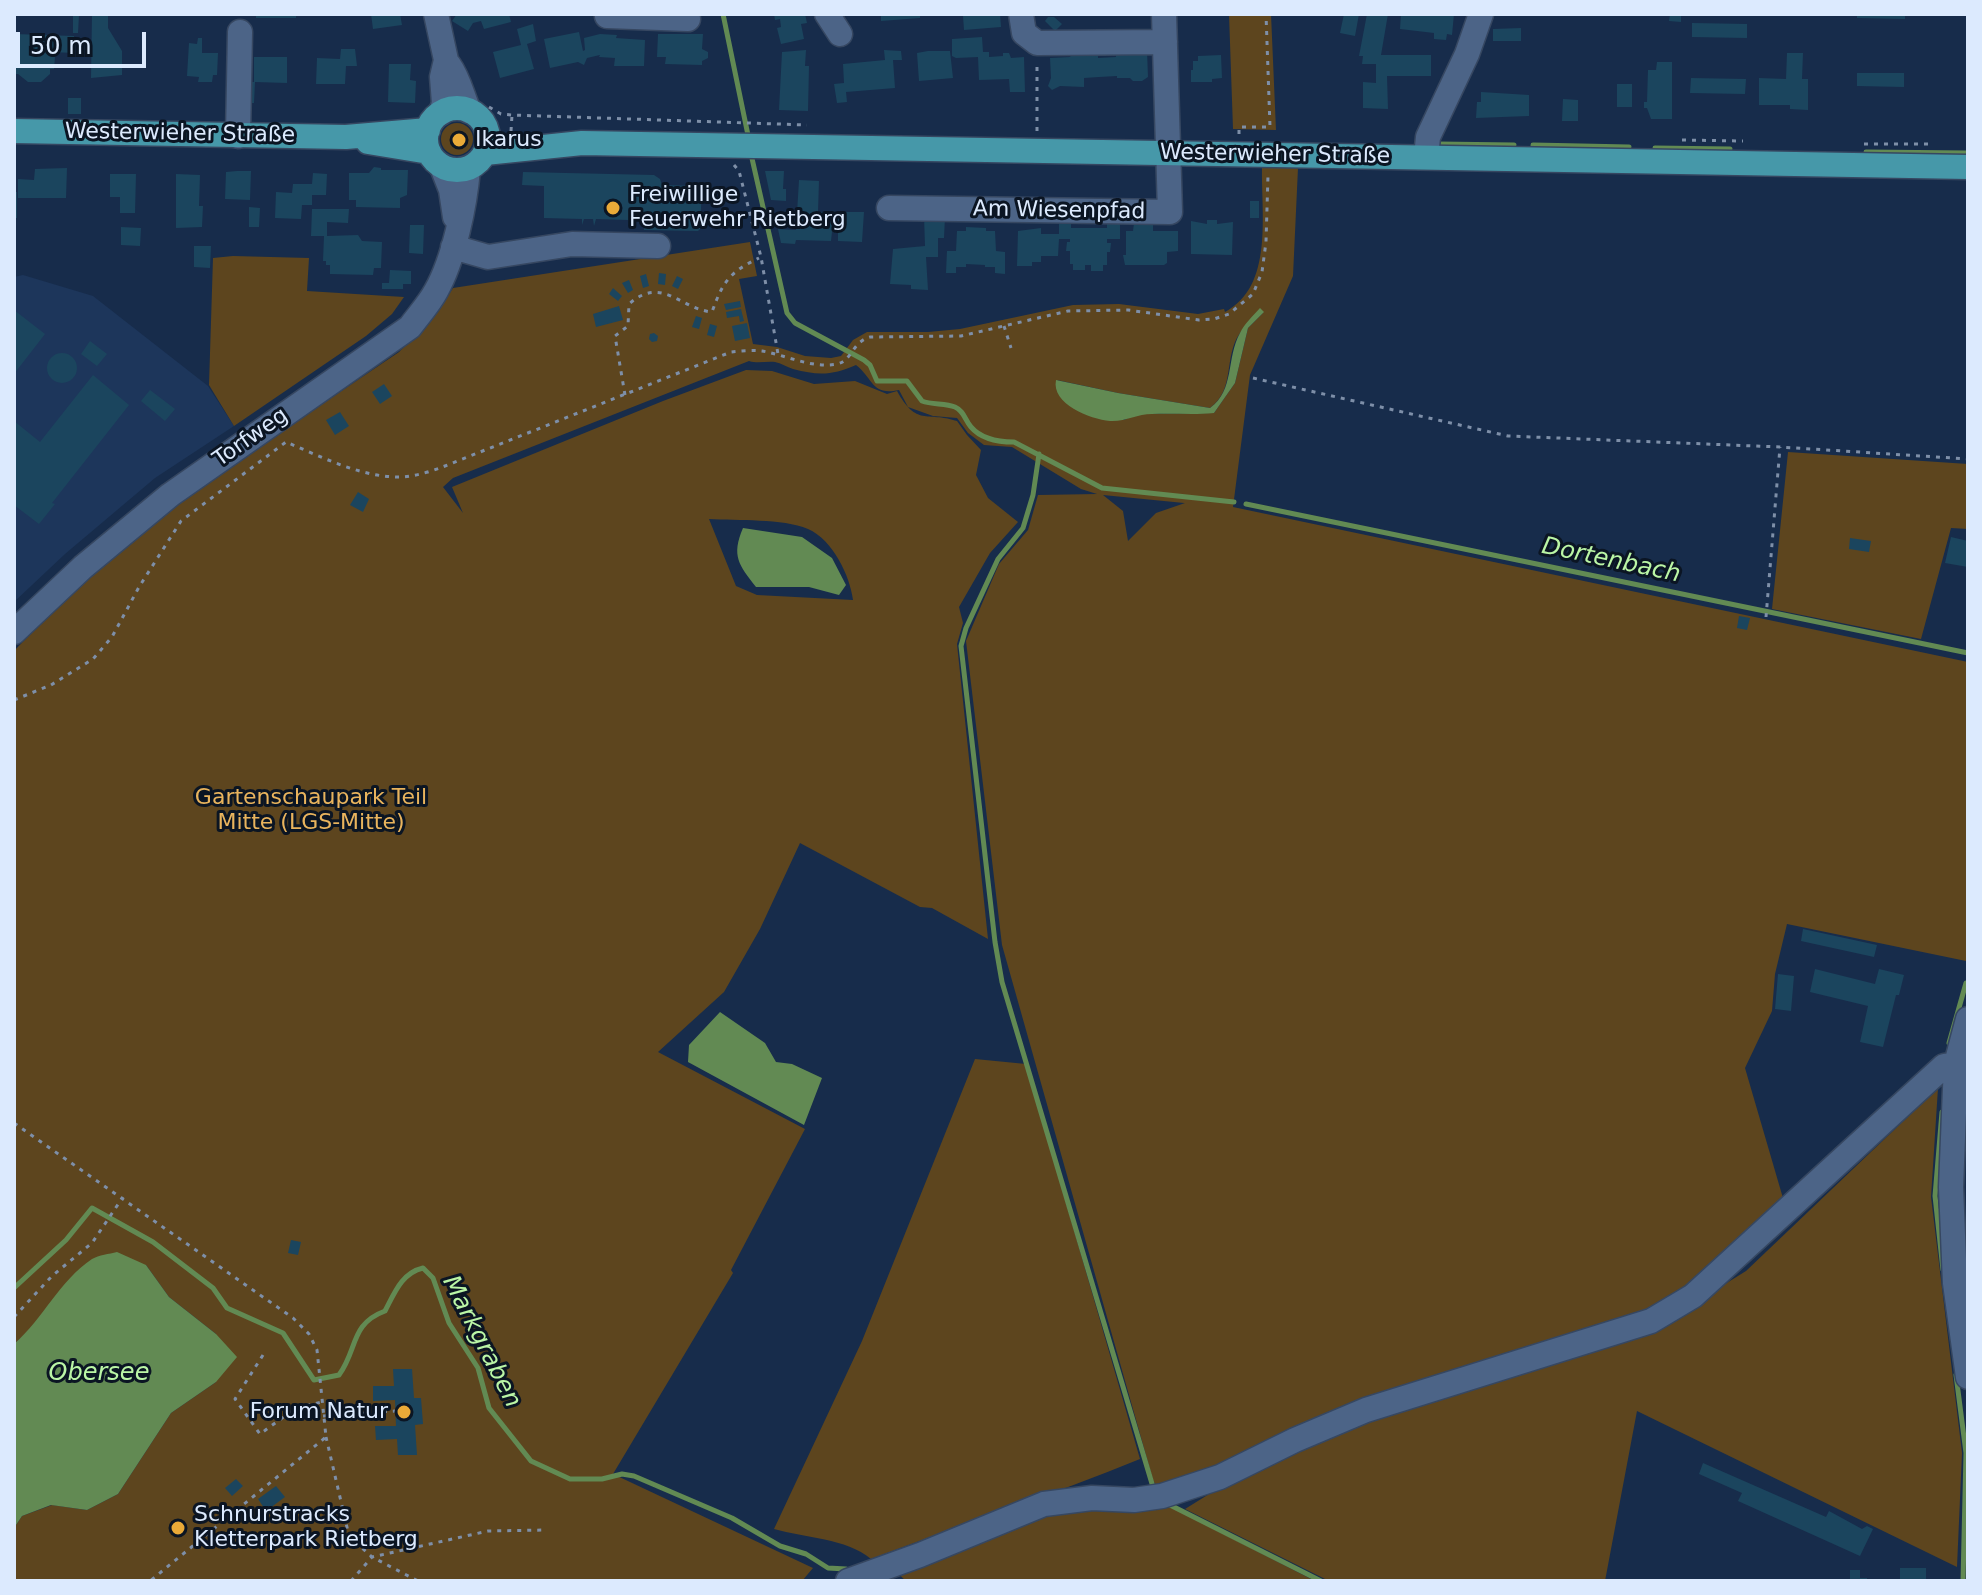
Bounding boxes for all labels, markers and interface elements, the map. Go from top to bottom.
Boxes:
scale bar [20,16,150,66]
text: 50 m [30,32,92,60]
street label: Westerwieher Straße [65,119,295,149]
place label: Ikarus [475,127,542,153]
marker: Ikarus [450,131,468,149]
street label: Westerwieher Straße [1160,140,1390,170]
place label: Freiwillige Feuerwehr Rietberg [629,182,846,234]
street label: Am Wiesenpfad [973,196,1145,226]
marker: Freiwillige Feuerwehr Rietberg [604,199,622,217]
street label: Torfweg [209,403,293,473]
water label: Dortenbach [1539,532,1683,590]
park label: Gartenschaupark Teil Mitte (LGS-Mitte) [195,785,427,836]
water label: Markgraben [435,1271,527,1413]
water label: Obersee [49,1360,149,1388]
place label: Forum Natur [250,1399,388,1425]
marker: Forum Natur [395,1403,413,1421]
place label: Schnurstracks Kletterpark Rietberg [194,1502,418,1554]
marker: Schnurstracks Kletterpark Rietberg [169,1519,187,1537]

